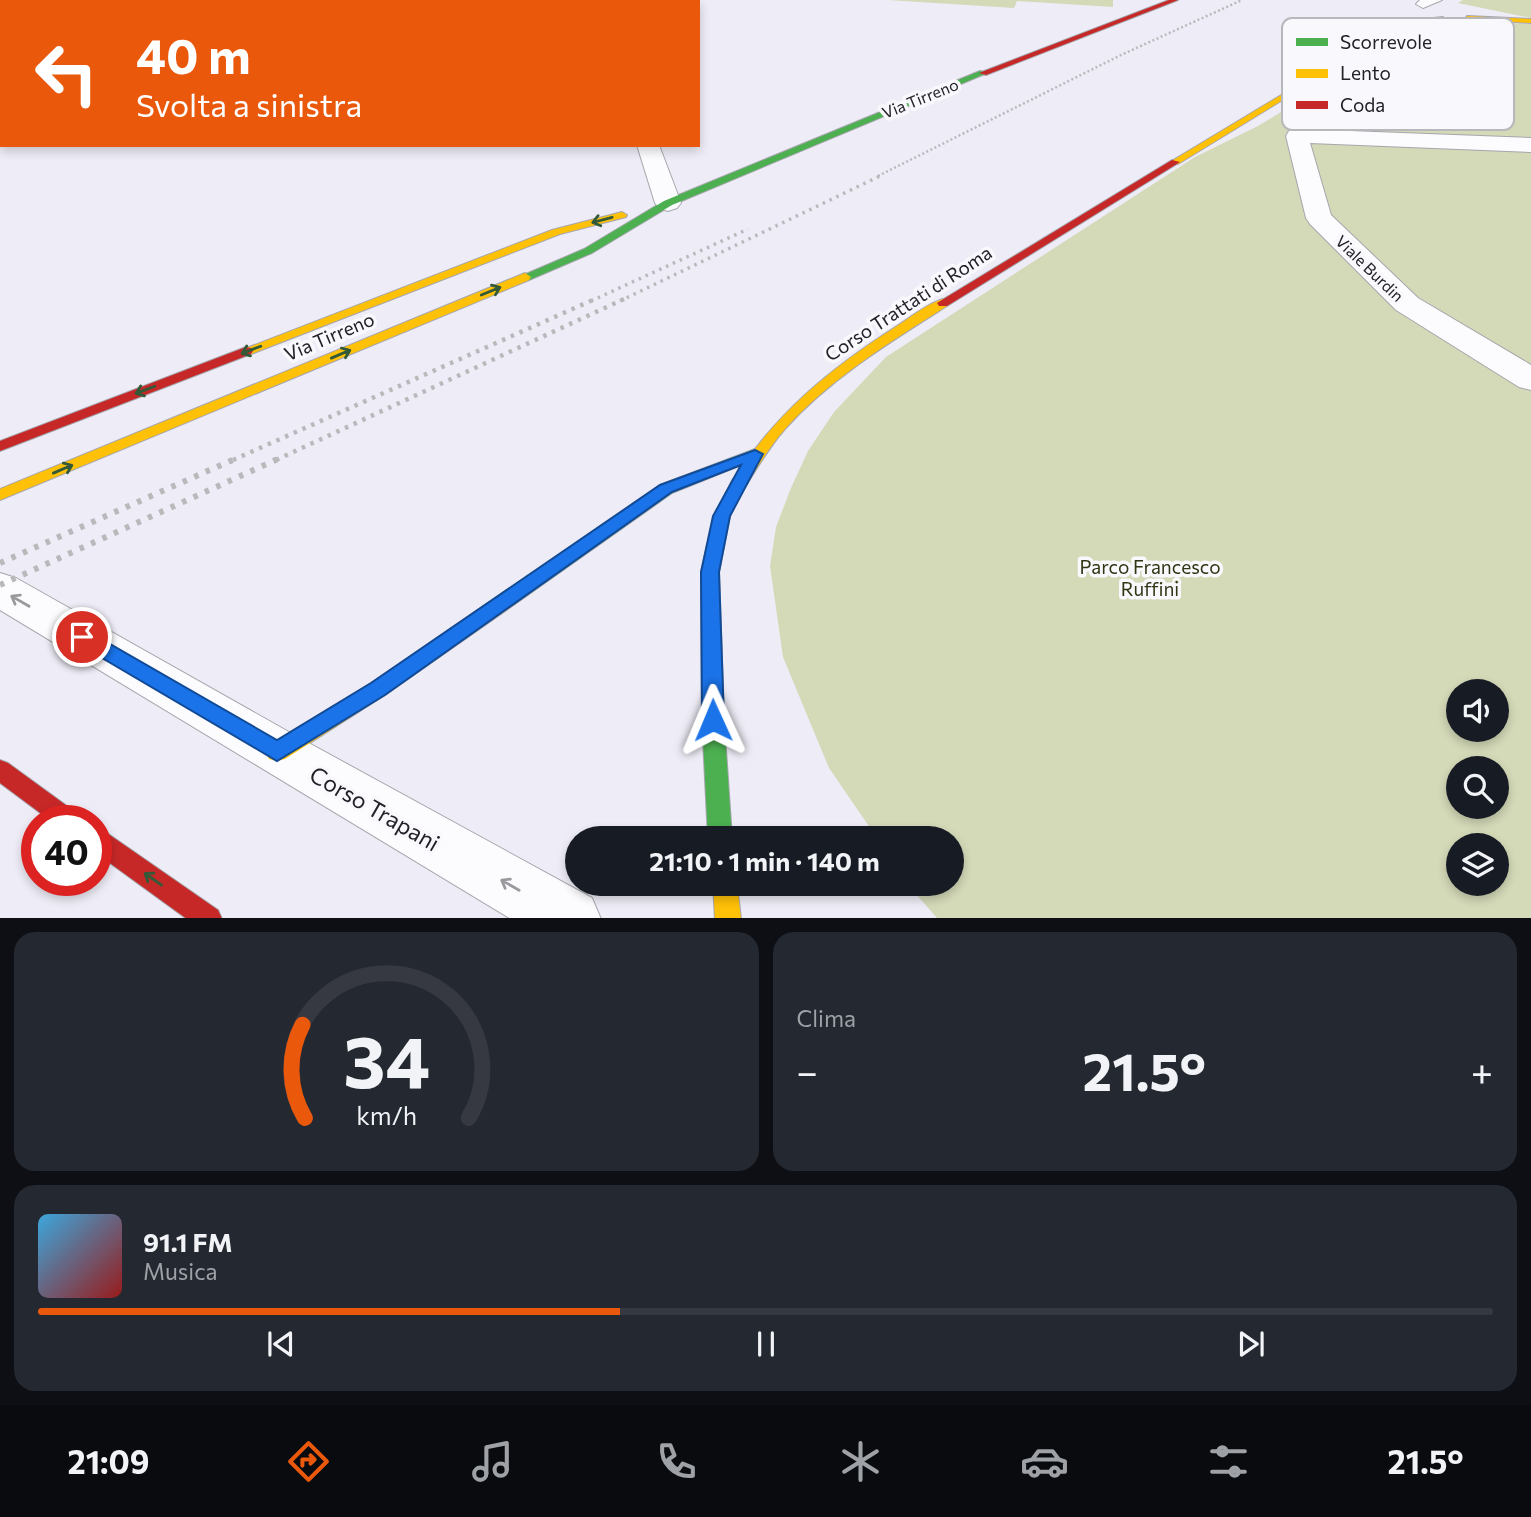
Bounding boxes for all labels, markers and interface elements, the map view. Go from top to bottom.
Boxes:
legend [1282,18,1514,130]
text: 40 m [136,24,251,84]
icon: left [21,28,112,119]
text: Scorrevole [1340,30,1432,53]
text: Lento [1340,61,1391,84]
street label: Via Tirreno [879,74,961,122]
text: Svolta a sinistra [136,84,362,124]
text: Coda [1340,93,1385,116]
one-way arrow [592,214,614,227]
street label: Viale Burdin [1332,231,1408,305]
street label: Corso Trattati di Roma [820,240,996,366]
one-way arrow [480,284,501,297]
street label: Via Tirreno [280,307,378,365]
one-way arrow [241,344,263,357]
one-way arrow [330,346,351,359]
one-way arrow [135,385,157,398]
one-way arrow [52,462,73,475]
park label: Parco Francesco Ruffini [1079,555,1221,600]
one-way arrow [10,593,30,607]
pin [52,607,112,667]
icon: arrive [63,618,101,656]
map controls [1446,679,1509,896]
button: sound [1446,679,1509,742]
position arrow [676,683,750,757]
button: search [1446,756,1509,819]
street label: Corso Trapani [305,760,445,856]
speed limit sign: 40 [21,805,112,896]
button: layers [1446,833,1509,896]
text: 21:10 · 1 min · 140 m [649,845,880,876]
one-way arrow [144,872,163,886]
one-way arrow [501,878,521,892]
text: Clima [797,1004,856,1032]
text: 34 [343,1014,430,1103]
text: 21.5° [1083,1038,1206,1102]
text: − [797,1047,818,1094]
text: + [1471,1047,1493,1094]
text: km/h [356,1099,417,1129]
text: 91.1 FM [143,1226,233,1257]
text: Musica [143,1257,218,1285]
icon: previous [262,1325,300,1363]
icon: pause [747,1325,785,1363]
icon: next [1232,1325,1270,1363]
icon: directions [284,1437,333,1486]
icon: music [468,1437,517,1486]
icon: phone [652,1437,701,1486]
icon: climate [836,1437,885,1486]
icon: car [1020,1437,1069,1486]
icon: filters [1204,1437,1253,1486]
text: 21:09 [67,1441,150,1481]
text: 21.5° [1388,1441,1464,1481]

